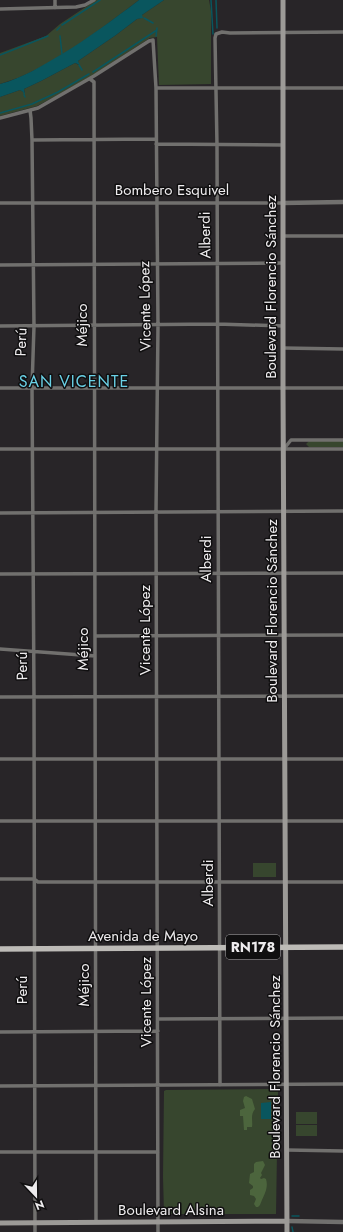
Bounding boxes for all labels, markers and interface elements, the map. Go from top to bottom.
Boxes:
street label: Bombero Esquivel [115,179,229,201]
street label: Boulevard Florencio Sánchez [260,195,282,379]
street label: Alberdi [194,211,216,259]
street label: Vicente López [133,261,157,351]
street label: Méjico [71,304,93,346]
street label: Perú [10,327,32,357]
district label: SAN VICENTE [19,370,129,393]
street label: Boulevard Florencio Sánchez [261,519,283,703]
street label: Alberdi [195,535,217,583]
street label: Vicente López [134,585,156,675]
street label: Méjico [72,628,94,670]
street label: Perú [11,652,33,680]
street label: Alberdi [197,859,219,907]
street label: Avenida de Mayo [88,925,198,947]
road number: RN178 [226,935,280,959]
street label: Vicente López [135,957,157,1047]
street label: Méjico [73,964,95,1006]
street label: Boulevard Florencio Sánchez [264,975,286,1159]
street label: Perú [11,976,33,1004]
north arrow [16,1176,56,1216]
text: N [33,1196,47,1214]
street label: Boulevard Alsina [118,1199,224,1221]

